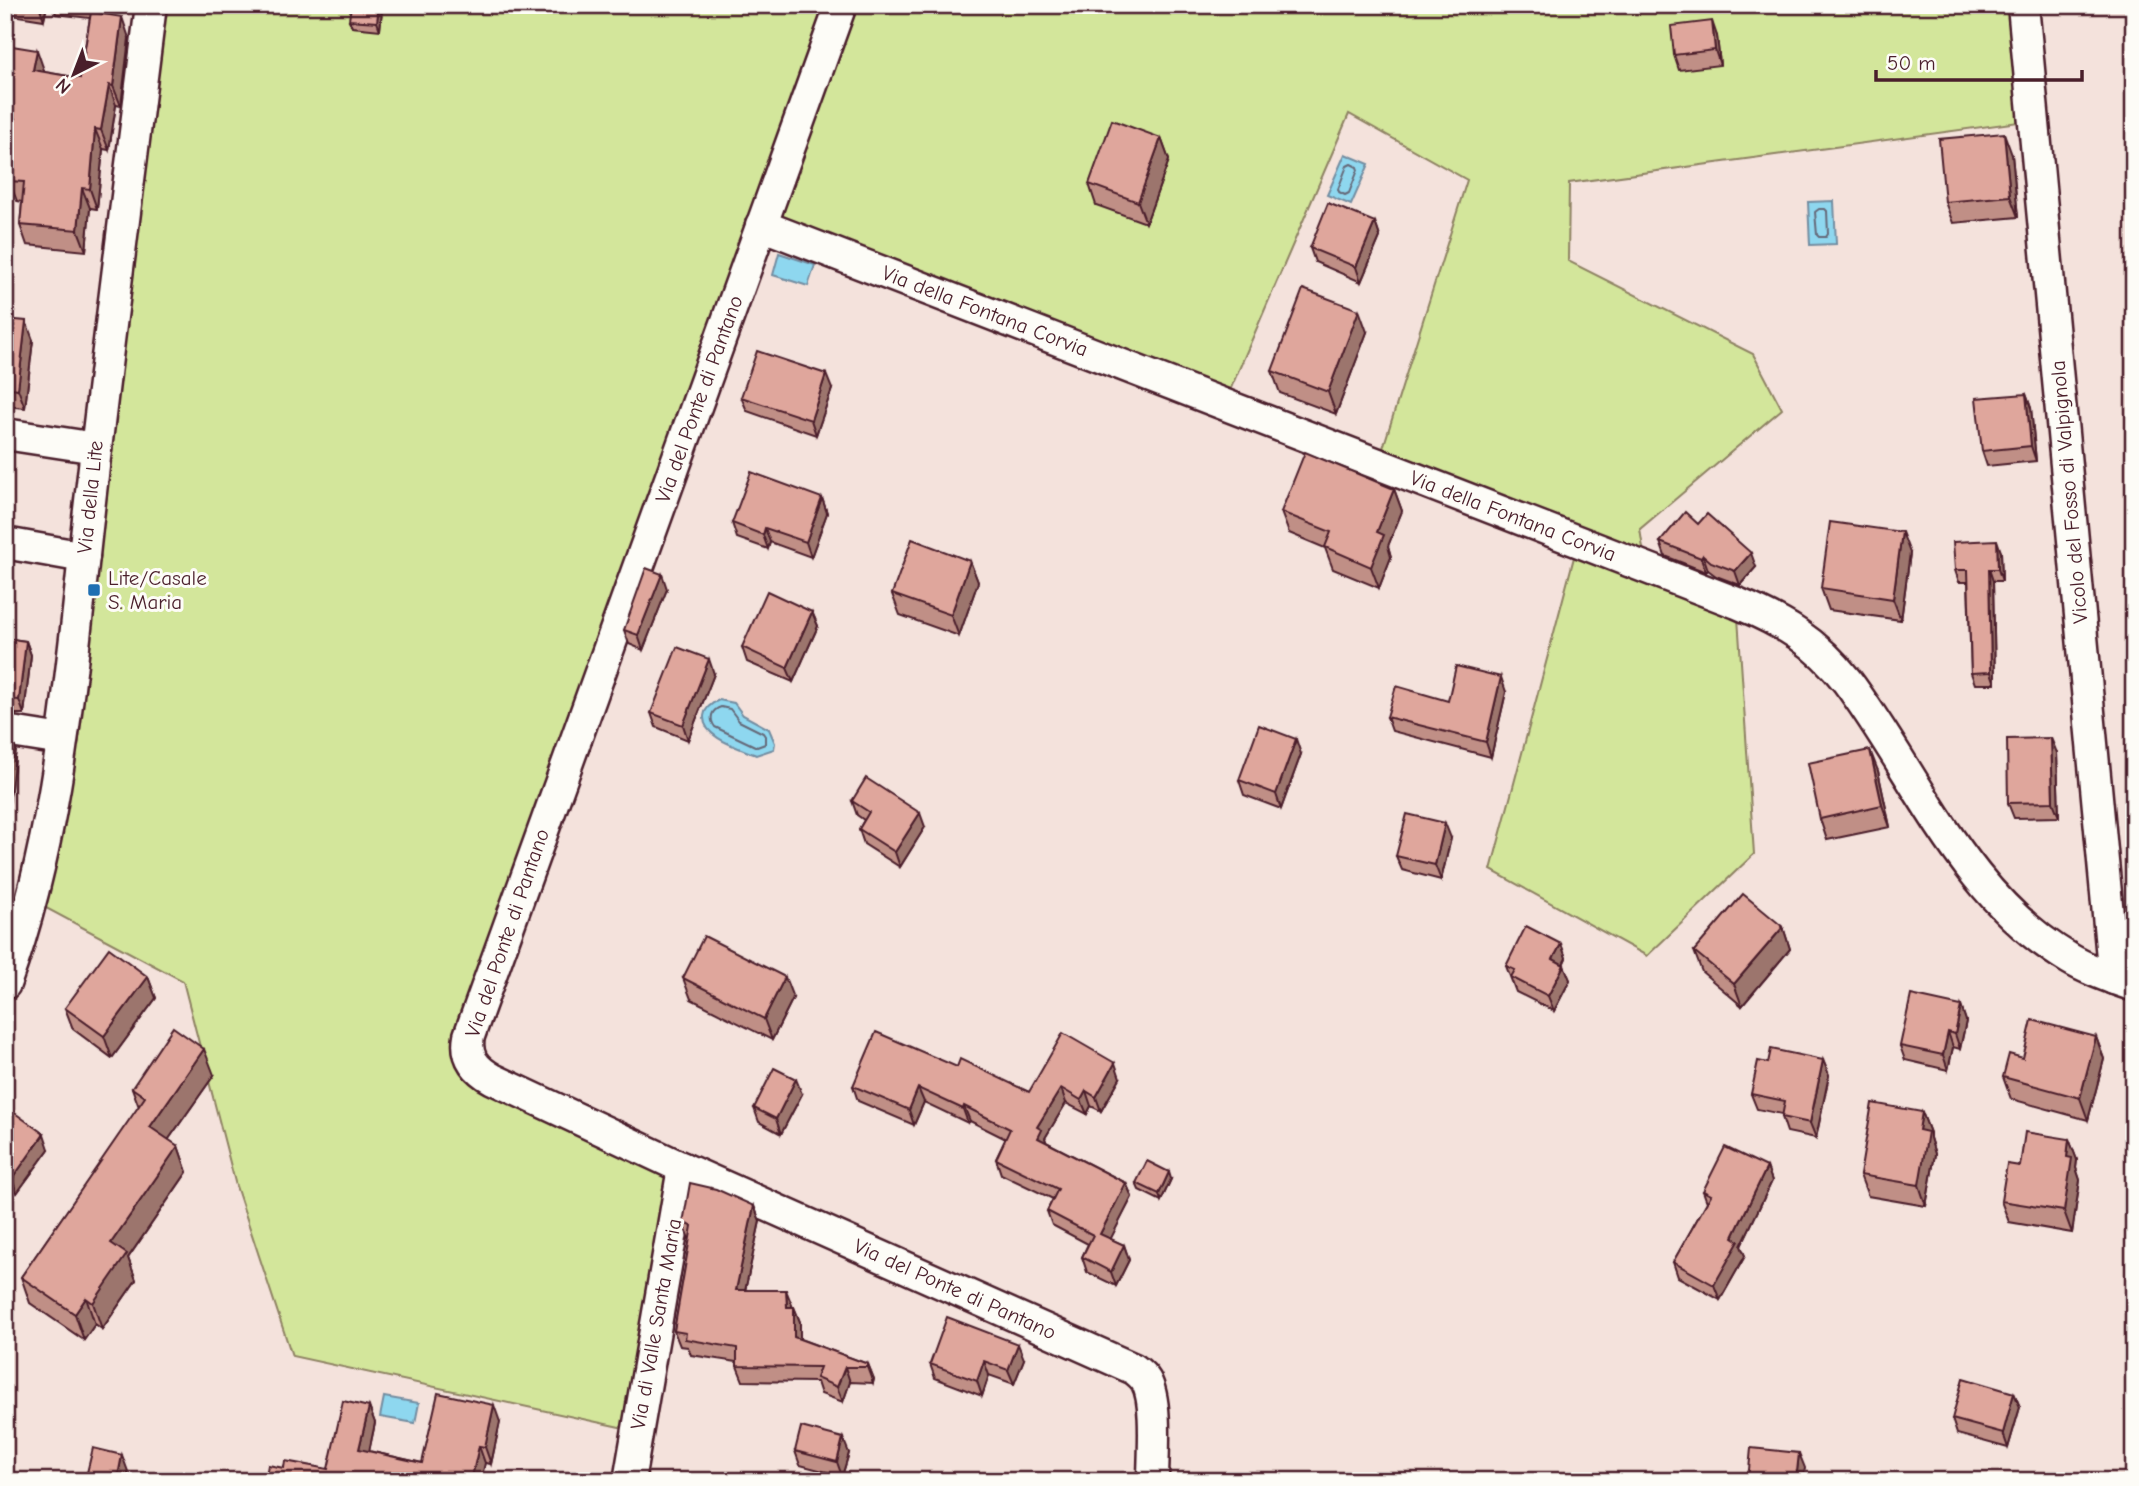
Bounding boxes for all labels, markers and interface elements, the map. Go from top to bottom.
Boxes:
north arrow [38,38,108,108]
scale bar [1876,38,2083,82]
text: 50 m [1887,51,1936,75]
text: N [51,74,75,98]
street label: Via della Fontana Corvia [879,261,1091,361]
street label: Via del Ponte di Pantano [650,292,748,506]
street label: Vicolo del Fosso di Valpignola [2046,359,2092,625]
street label: Via della Lite [72,439,108,555]
street label: Via della Fontana Corvia [1407,466,1619,566]
place label: Lite/Casale S. Maria [108,566,207,614]
marker: Lite/Casale S. Maria [86,582,102,598]
street label: Via del Ponte di Pantano [460,826,554,1040]
street label: Via di Valle Santa Maria [626,1217,686,1431]
street label: Via del Ponte di Pantano [850,1234,1060,1344]

